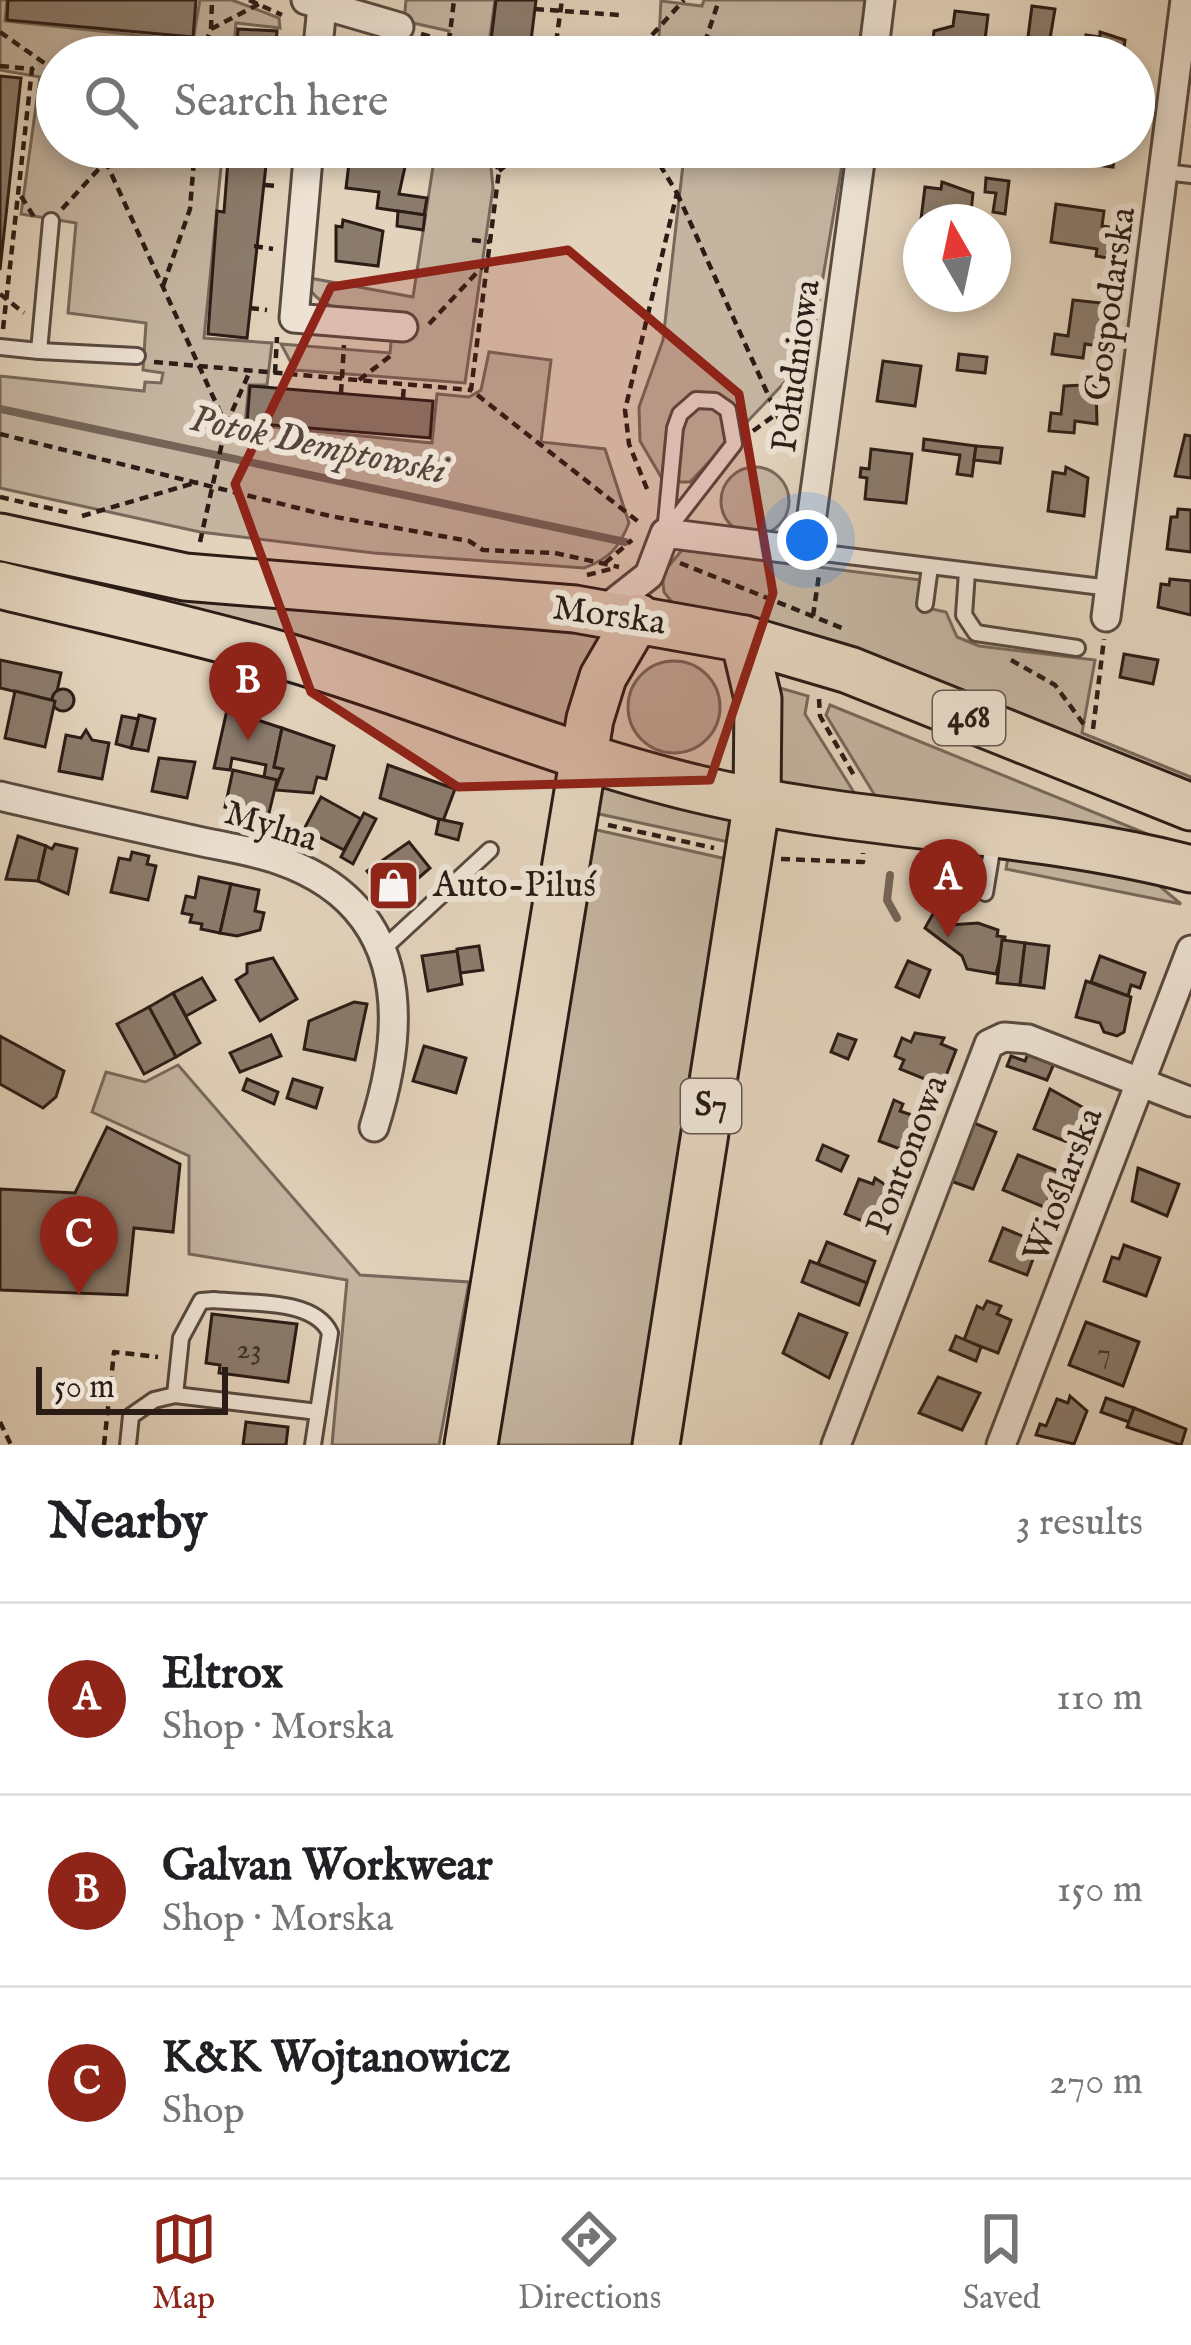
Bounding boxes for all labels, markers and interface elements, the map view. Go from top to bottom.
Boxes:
search box [36,36,1155,168]
icon: search [78,69,144,135]
text: Search here [174,74,388,131]
north arrow [903,204,1011,312]
street label: Gospodarska [1075,204,1147,404]
street label: Południowa [762,276,832,455]
water label: Potok Demptowski [185,395,453,498]
your location [777,510,837,570]
street label: Morska [550,585,669,647]
pin: B [209,642,287,741]
road number: 468 [933,691,1005,745]
street label: Mylna [219,790,324,864]
pin: A [909,839,987,938]
shop icon: Auto-Piluś [366,858,422,914]
place label: Auto-Piluś [432,863,597,909]
street label: Pontonowa [857,1068,960,1241]
road number: S7 [681,1079,741,1133]
street label: Wioślarska [1014,1101,1115,1269]
pin: C [40,1196,118,1295]
house number: 23 [236,1331,262,1369]
house number: 7 [1097,1335,1111,1373]
scale bar [36,1361,228,1414]
text: 50 m [54,1367,115,1409]
text: Nearby [48,1491,207,1556]
text: 3 results [1016,1499,1143,1548]
text: Eltrox [162,1646,283,1703]
text: A [74,1674,100,1723]
text: 110 m [1056,1674,1143,1723]
text: Shop · Morska [162,1703,393,1752]
text: Galvan Workwear [162,1838,493,1895]
text: B [74,1866,100,1915]
text: 150 m [1057,1866,1143,1915]
text: Shop · Morska [162,1895,393,1944]
text: K&K Wojtanowicz [162,2030,510,2087]
text: C [73,2058,101,2107]
text: 270 m [1049,2058,1143,2107]
text: Shop [162,2087,245,2136]
tab: Map [151,2206,217,2320]
tab: Directions [518,2206,661,2320]
tab: Saved [962,2206,1040,2320]

